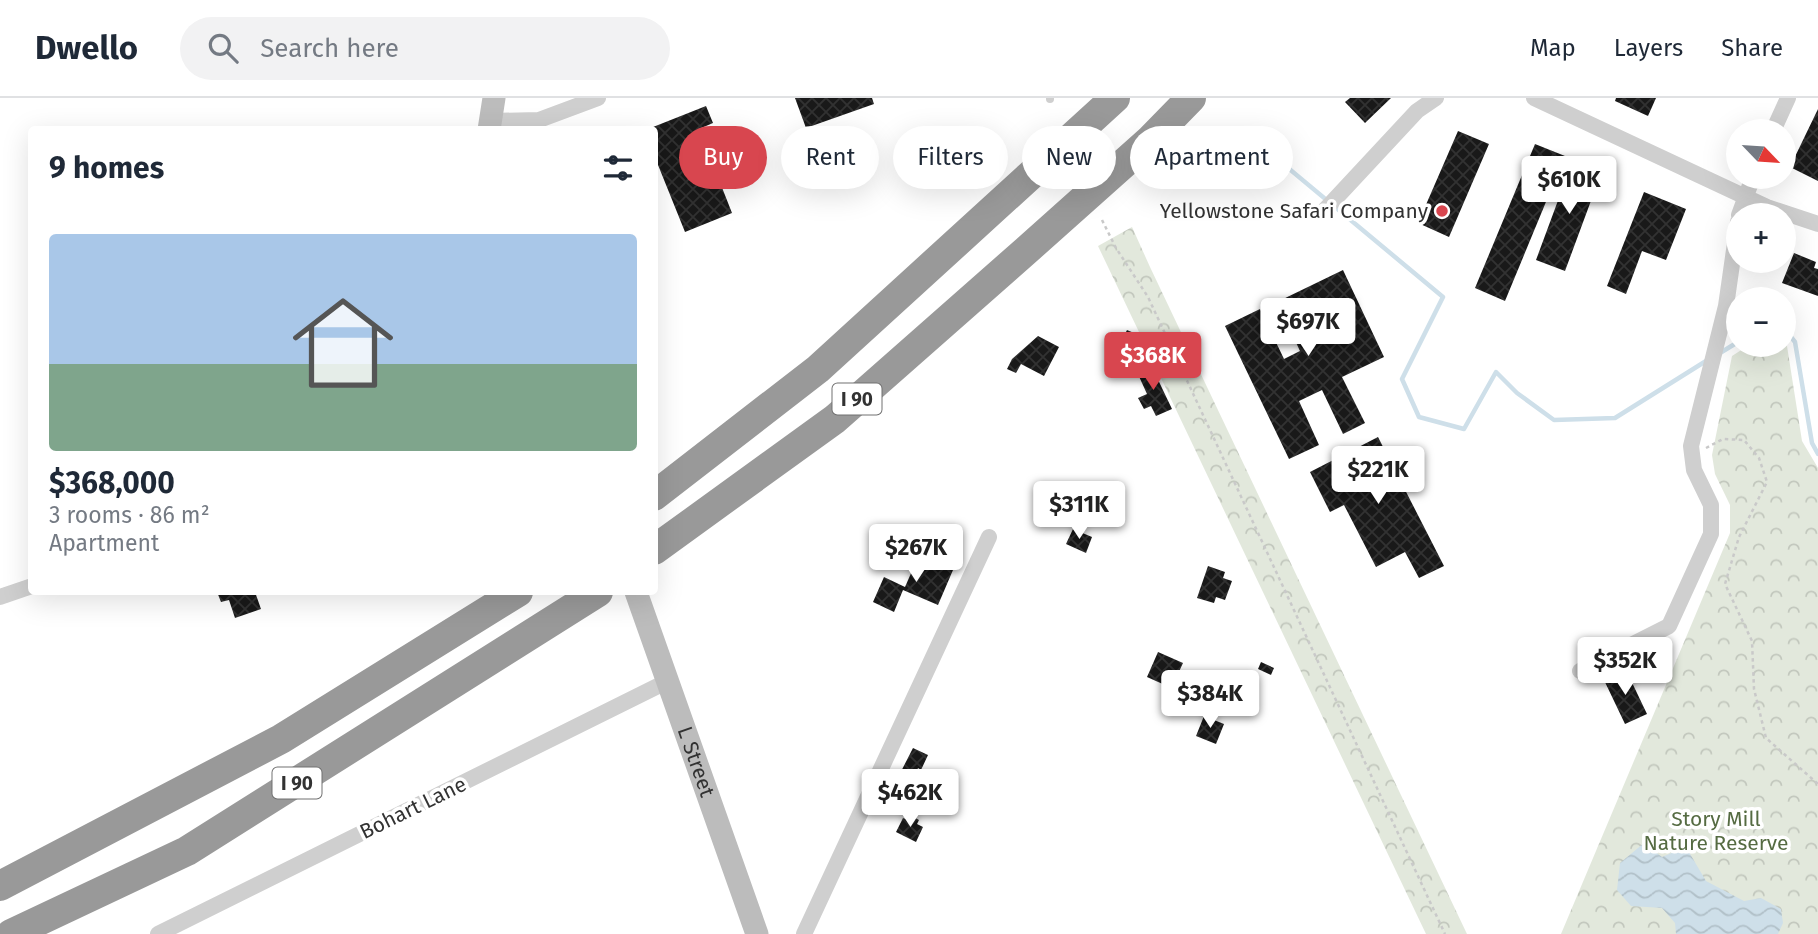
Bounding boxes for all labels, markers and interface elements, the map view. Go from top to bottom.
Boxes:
search box [180,17,670,80]
text: Dwello [35,28,138,68]
icon: search [204,29,242,67]
text: Search here [260,33,399,64]
text: Map [1530,34,1576,62]
text: Layers [1614,34,1683,62]
text: Share [1721,34,1783,62]
north arrow [1726,119,1796,189]
map controls [1726,119,1796,357]
chip: Buy [679,126,767,189]
chip: Rent [781,126,879,189]
chip: Filters [893,126,1008,189]
chip: New [1022,126,1116,189]
chip: Apartment [1130,126,1293,189]
icon: filters [599,149,637,187]
text: 9 homes [49,150,164,186]
pin: $610K [1520,156,1618,216]
text: $610K [1538,165,1601,193]
place label: Yellowstone Safari Company [1160,198,1429,224]
marker: Yellowstone Safari Company [1434,203,1450,219]
button: + [1726,203,1796,273]
icon: home [280,280,406,406]
button: − [1726,287,1796,357]
pin: $697K [1259,299,1357,358]
text: $697K [1276,307,1340,335]
pin: $368K [1104,332,1202,392]
text: $368K [1120,341,1186,369]
road number: I 90 [832,384,882,414]
pin: $221K [1329,446,1427,506]
text: $221K [1348,455,1408,483]
text: $368,000 [49,465,175,501]
pin: $311K [1030,482,1128,541]
text: $311K [1049,490,1109,518]
text: 3 rooms · 86 m² [49,501,210,529]
pin: $267K [867,524,965,584]
text: Apartment [49,529,159,557]
text: $267K [885,533,947,561]
pin: $352K [1576,638,1674,697]
text: $352K [1593,646,1657,674]
pin: $384K [1161,670,1259,730]
text: $384K [1177,679,1243,707]
street label: L Street [672,723,721,801]
road number: I 90 [272,768,322,798]
pin: $462K [861,770,959,829]
street label: Bohart Lane [355,771,471,845]
text: $462K [878,778,942,806]
park label: Story Mill Nature Reserve [1644,806,1788,856]

